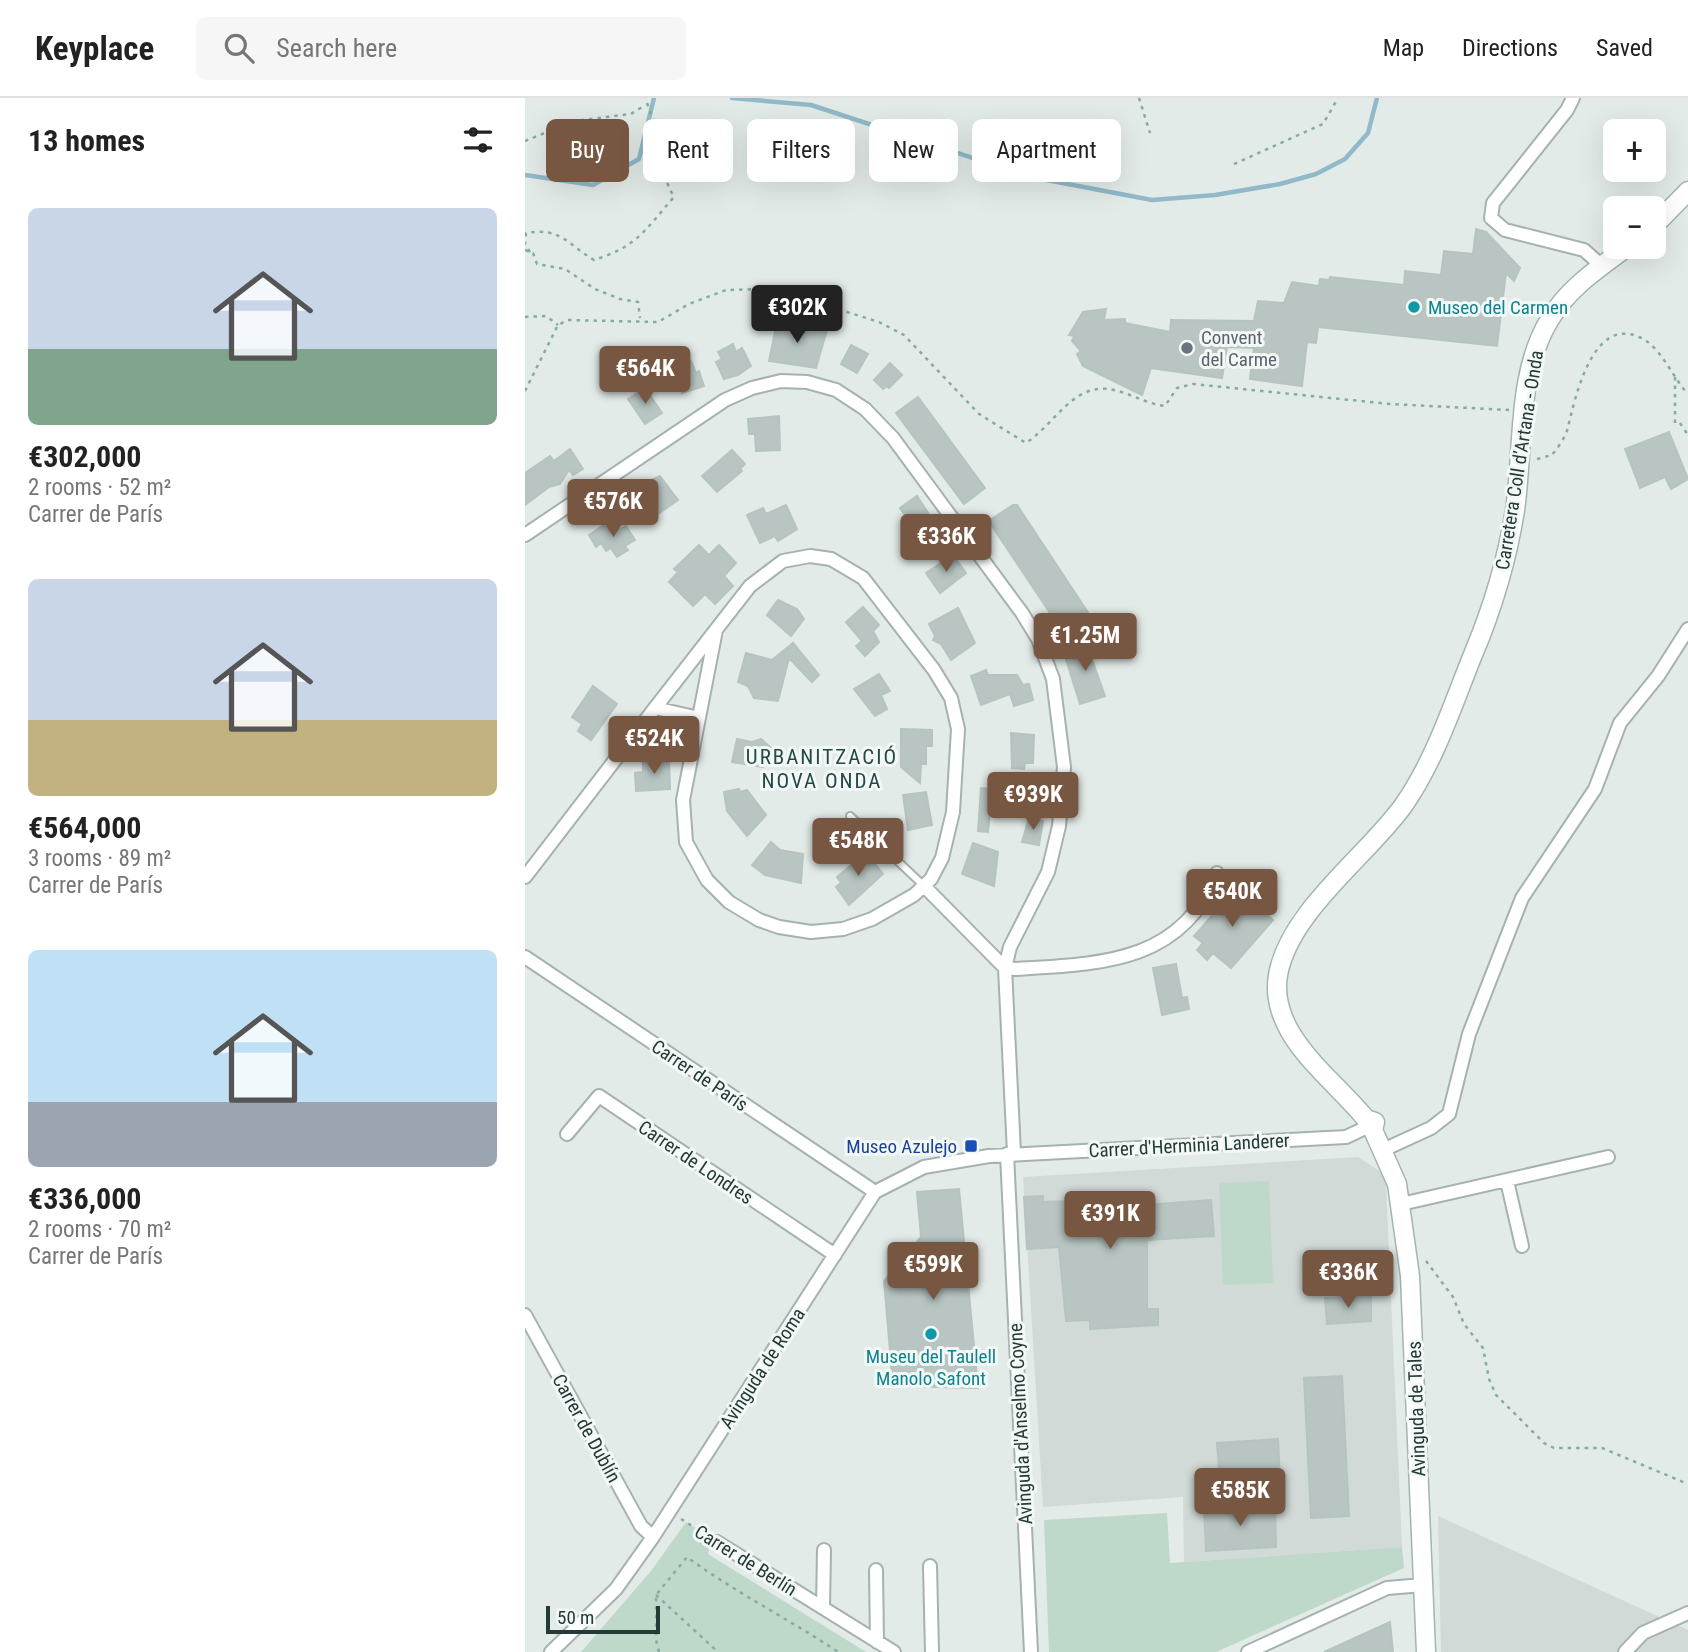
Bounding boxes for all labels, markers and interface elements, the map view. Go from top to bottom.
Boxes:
search box [196,17,686,80]
text: Keyplace [35,29,154,68]
icon: search [220,29,258,67]
text: Search here [276,33,397,63]
text: Map [1383,34,1424,62]
text: Directions [1462,34,1558,62]
text: Saved [1596,34,1653,62]
chip: Buy [546,119,629,182]
chip: Rent [643,119,733,182]
chip: Filters [747,119,855,182]
chip: New [869,119,958,182]
chip: Apartment [972,119,1121,182]
map controls [1603,119,1666,259]
button: + [1603,119,1666,182]
icon: filters [459,121,497,159]
text: 13 homes [28,123,145,158]
button: − [1603,196,1666,259]
icon: home [200,253,326,379]
pin: €302K [748,286,846,345]
text: €302K [767,294,827,321]
place label: Museo del Carmen [1428,296,1568,319]
marker: Museo del Carmen [1406,299,1422,315]
place label: Convent del Carme [1201,326,1277,371]
marker: Convent del Carme [1179,340,1195,356]
pin: €564K [596,346,694,406]
street label: Carretera Coll d’Artana - Onda [1491,349,1548,571]
text: €564K [615,355,675,382]
text: €302,000 [28,439,141,474]
text: 2 rooms · 52 m² [28,474,171,501]
pin: €576K [564,480,662,539]
text: €576K [583,488,643,515]
text: Carrer de París [28,501,163,528]
pin: €336K [897,514,995,574]
text: €336K [916,523,976,550]
pin: €1.25M [1028,614,1142,673]
text: €1.25M [1050,622,1120,649]
icon: home [200,624,326,750]
pin: €524K [605,716,703,776]
text: €524K [624,725,684,752]
district label: URBANITZACIÓ NOVA ONDA [746,745,898,793]
pin: €939K [984,772,1082,832]
text: €939K [1003,781,1063,808]
text: €564,000 [28,810,141,845]
pin: €548K [809,818,907,878]
text: €548K [828,827,888,854]
text: 3 rooms · 89 m² [28,845,171,872]
pin: €540K [1183,870,1281,929]
text: Carrer de París [28,872,163,899]
text: €540K [1202,878,1262,905]
icon: home [200,995,326,1121]
street label: Carrer de París [647,1035,752,1116]
street label: Carrer de Londres [634,1116,757,1209]
street label: Carrer d'Herminia Landerer [1088,1129,1290,1162]
place label: Museo Azulejo [846,1135,957,1158]
marker: Museo Azulejo [963,1138,979,1154]
text: €336,000 [28,1181,141,1216]
pin: €391K [1061,1192,1159,1251]
text: €391K [1080,1200,1140,1227]
text: 2 rooms · 70 m² [28,1216,171,1243]
pin: €599K [884,1242,982,1302]
text: Carrer de París [28,1243,163,1270]
pin: €336K [1299,1250,1397,1310]
text: €599K [903,1251,963,1278]
text: €336K [1318,1259,1378,1286]
street label: Avinguda de Roma [715,1304,810,1433]
street label: Avinguda d'Anselmo Coyne [1004,1323,1037,1525]
marker: Museu del Taulell Manolo Safont [923,1326,939,1342]
street label: Avinguda de Tales [1403,1341,1430,1477]
place label: Museu del Taulell Manolo Safont [866,1345,996,1390]
street label: Carrer de Dublín [547,1370,626,1486]
pin: €585K [1191,1468,1289,1528]
text: €585K [1210,1477,1270,1504]
street label: Carrer de Berlín [690,1520,801,1601]
scale bar [546,1603,660,1635]
text: 50 m [557,1606,594,1629]

